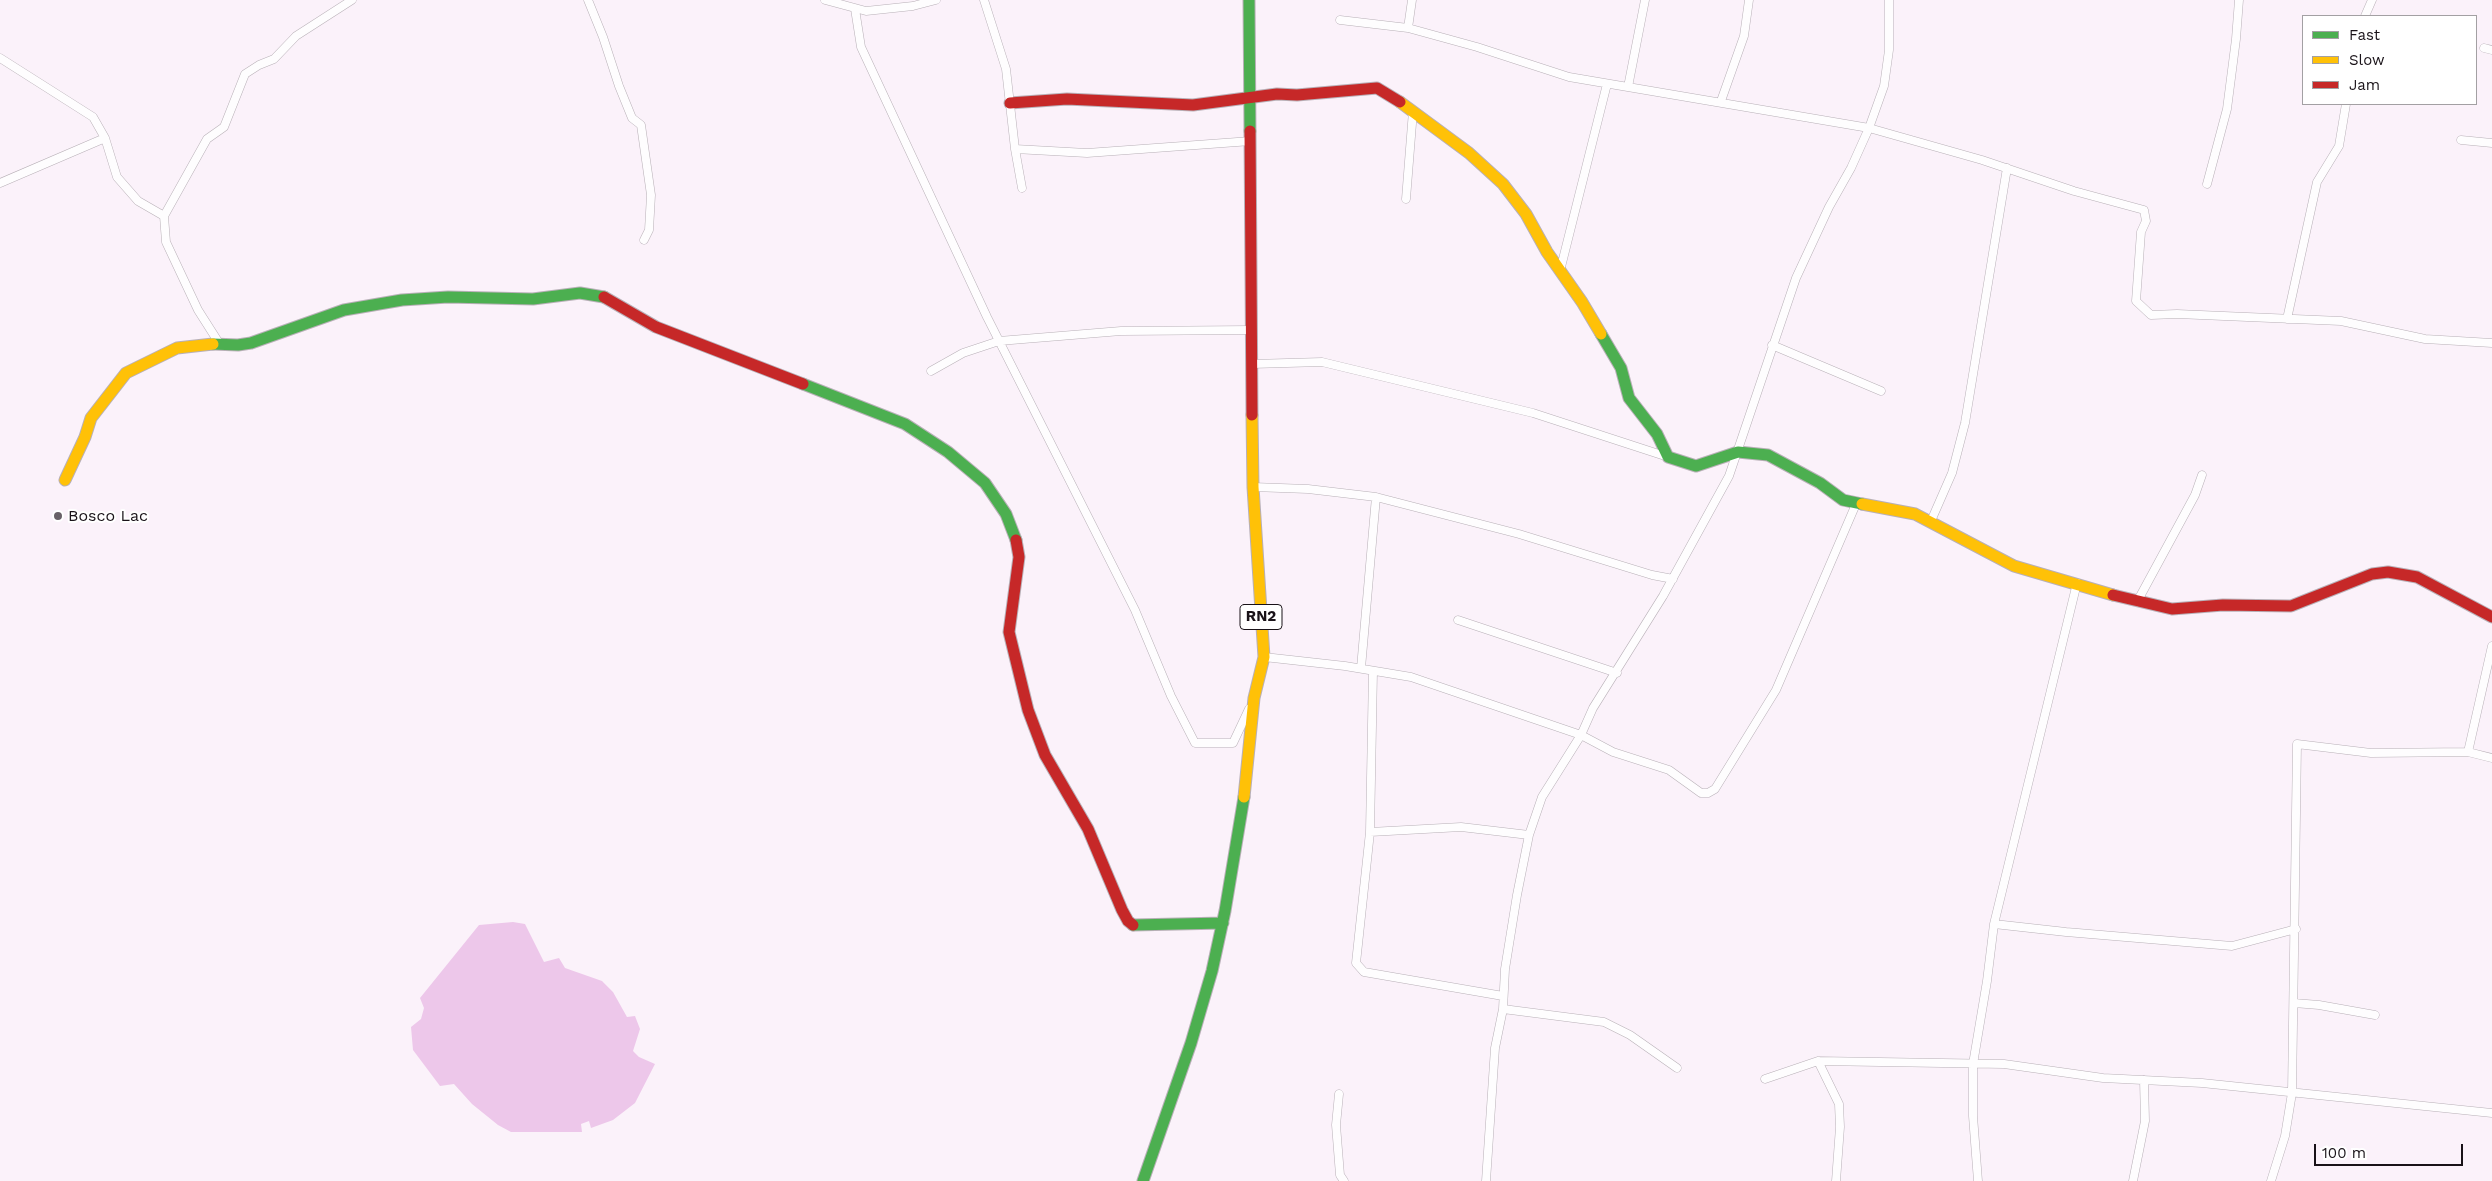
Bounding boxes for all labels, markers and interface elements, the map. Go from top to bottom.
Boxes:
legend [2302,15,2477,105]
text: Fast [2349,26,2380,44]
text: Slow [2349,51,2385,69]
text: Jam [2349,76,2380,94]
place label: Bosco Lac [68,506,148,526]
marker: Bosco Lac [52,510,64,522]
road number: RN2 [1240,604,1282,630]
scale bar [2317,1134,2466,1166]
text: 100 m [2322,1144,2366,1162]

